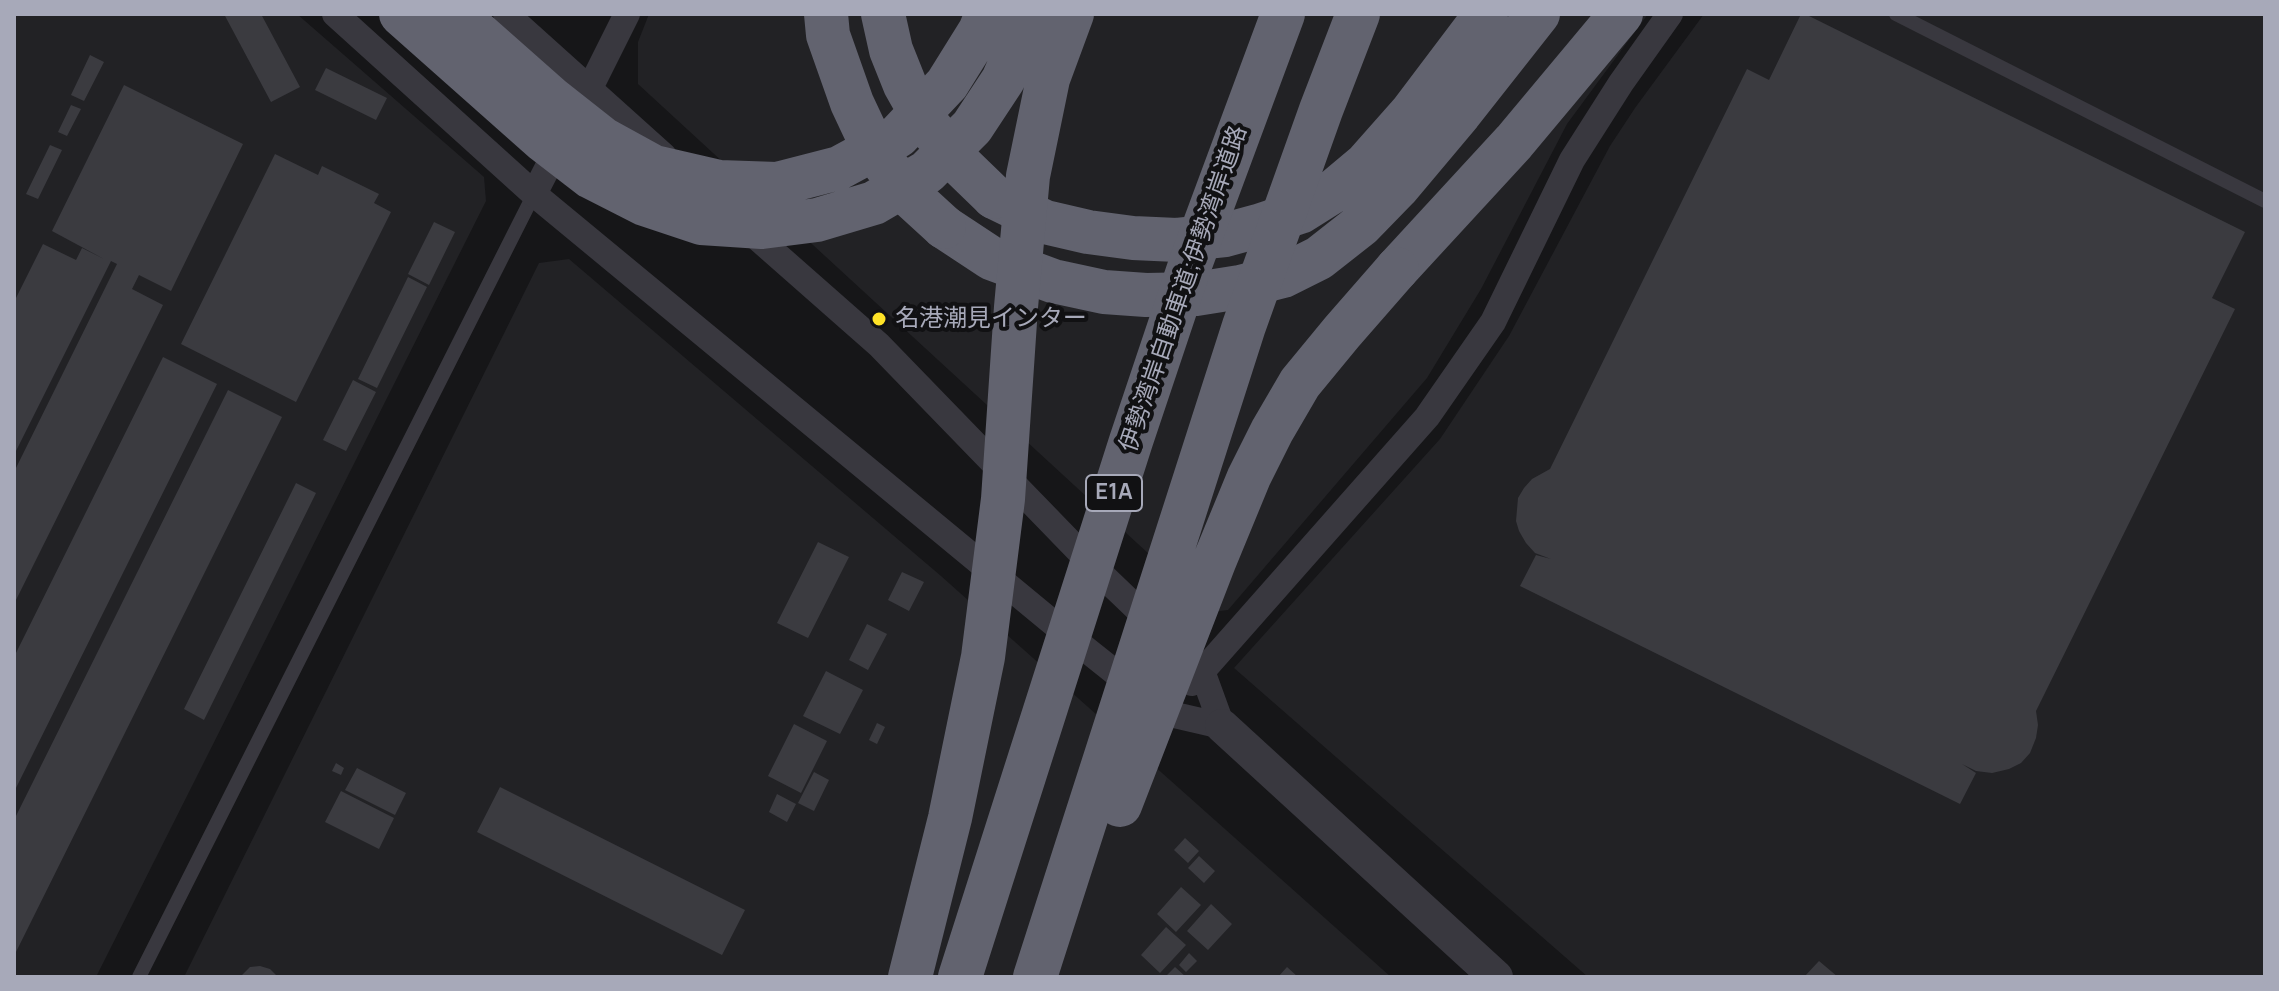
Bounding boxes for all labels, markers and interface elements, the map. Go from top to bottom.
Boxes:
street label: 伊勢湾岸自動車道;伊勢湾岸道路 [1114,122,1254,456]
place label: 名港潮見インター [895,305,1087,333]
marker: 名港潮見インター [870,310,888,328]
road number: E1A [1086,475,1142,511]

